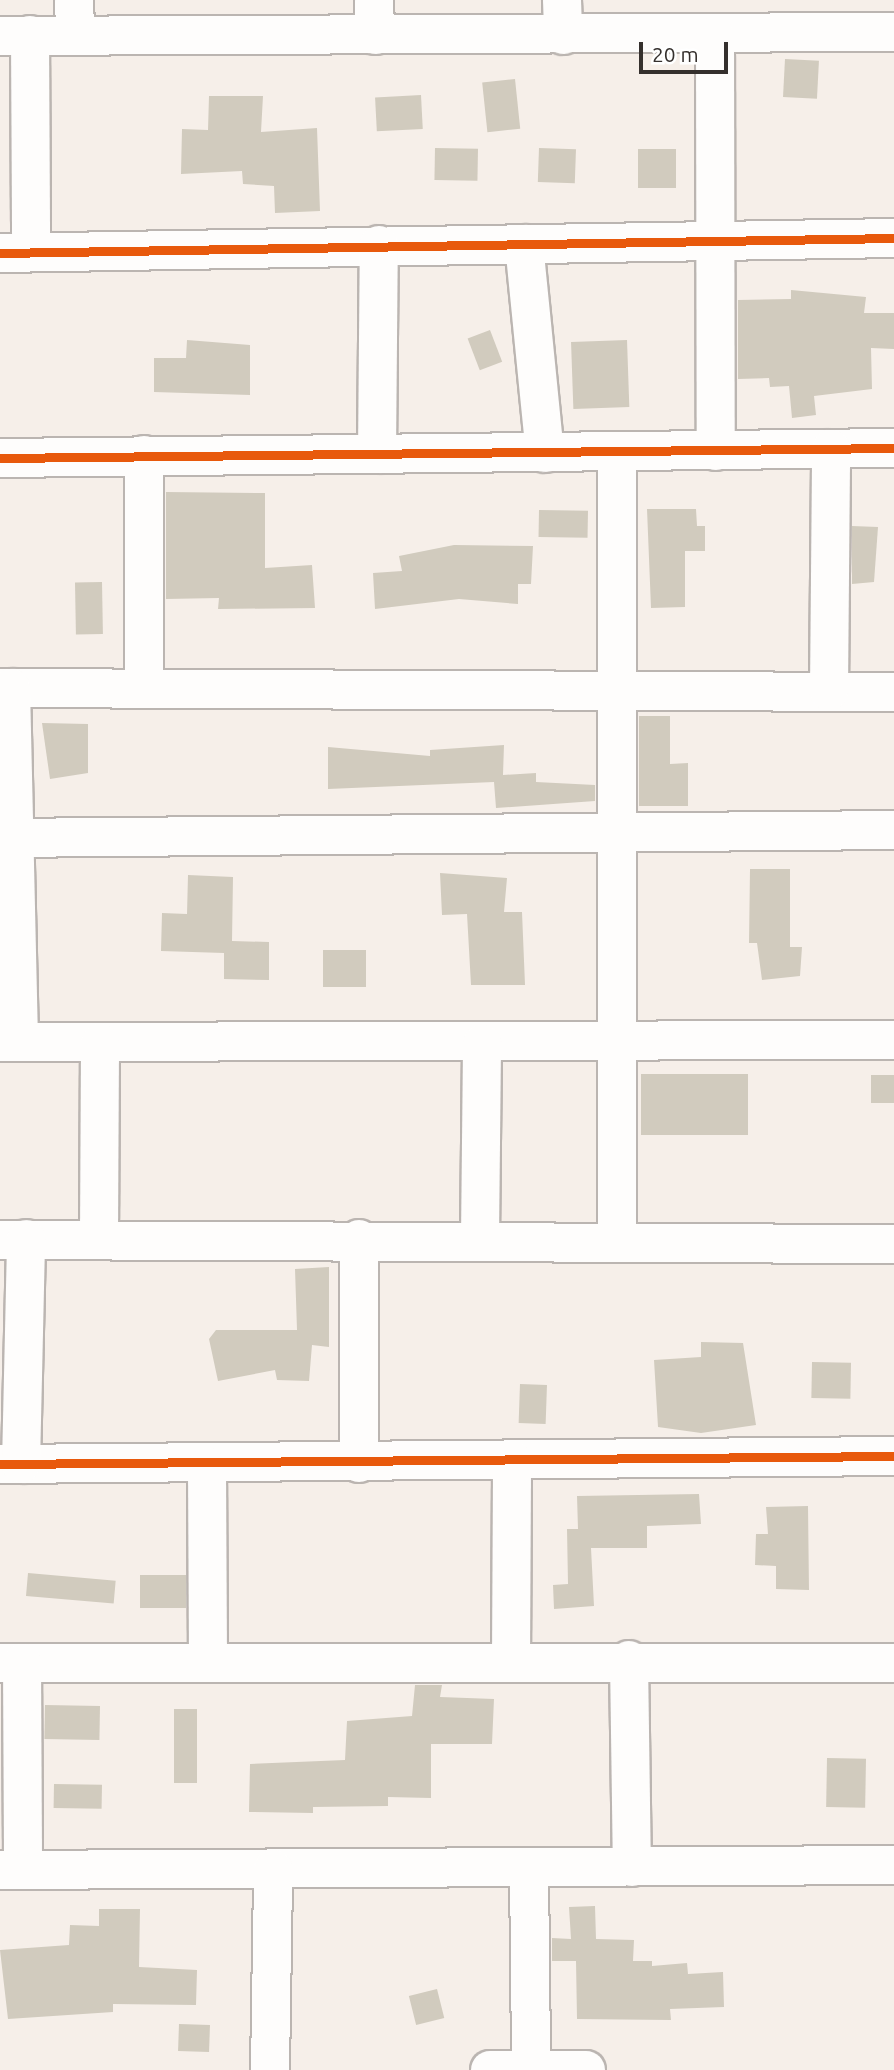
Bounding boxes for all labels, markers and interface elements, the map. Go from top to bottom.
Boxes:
scale bar [642,28,731,72]
text: 20 m [652,42,699,66]

